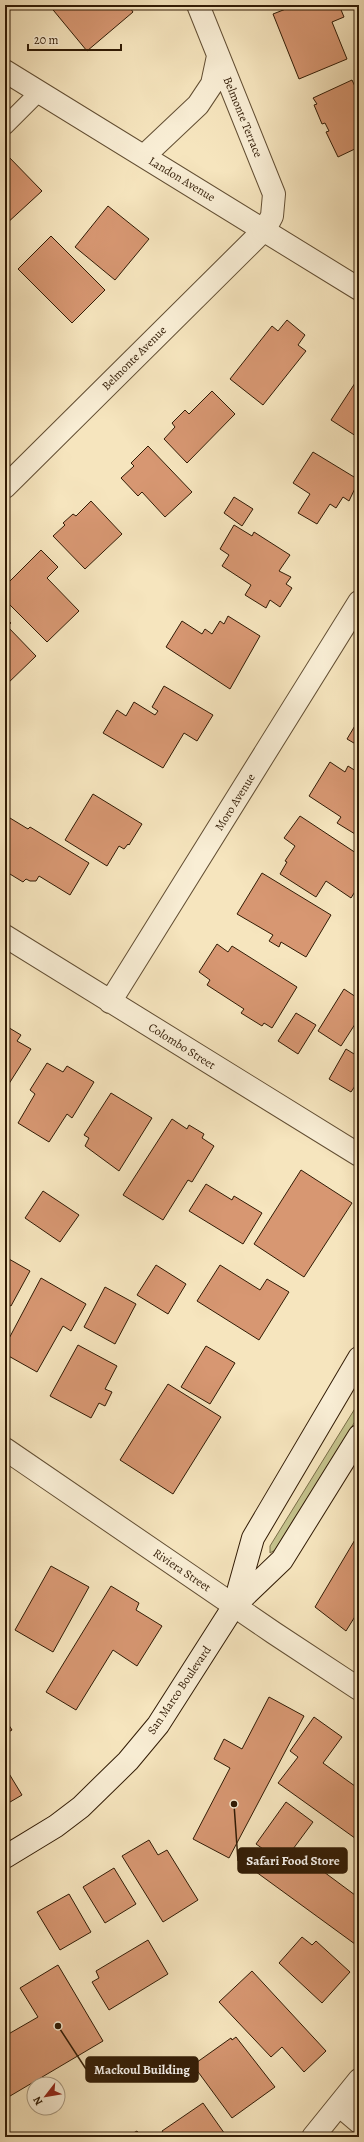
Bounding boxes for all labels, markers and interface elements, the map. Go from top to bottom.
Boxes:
scale bar [28,26,121,52]
text: 20 m [34,32,58,48]
street label: Belmonte Terrace [220,74,266,160]
street label: Landon Avenue [146,153,218,205]
street label: Belmonte Avenue [98,322,170,394]
street label: Moro Avenue [211,770,259,834]
street label: Colombo Street [145,1019,219,1073]
street label: Riviera Street [150,1545,214,1595]
street label: San Marco Boulevard [143,1642,215,1737]
callout: Safari Food Store [238,1848,347,1873]
text: Safari Food Store [246,1852,340,1869]
callout: Mackoul Building [86,2057,198,2082]
text: Mackoul Building [94,2061,190,2078]
north arrow [26,2076,66,2116]
text: N [29,2094,46,2108]

